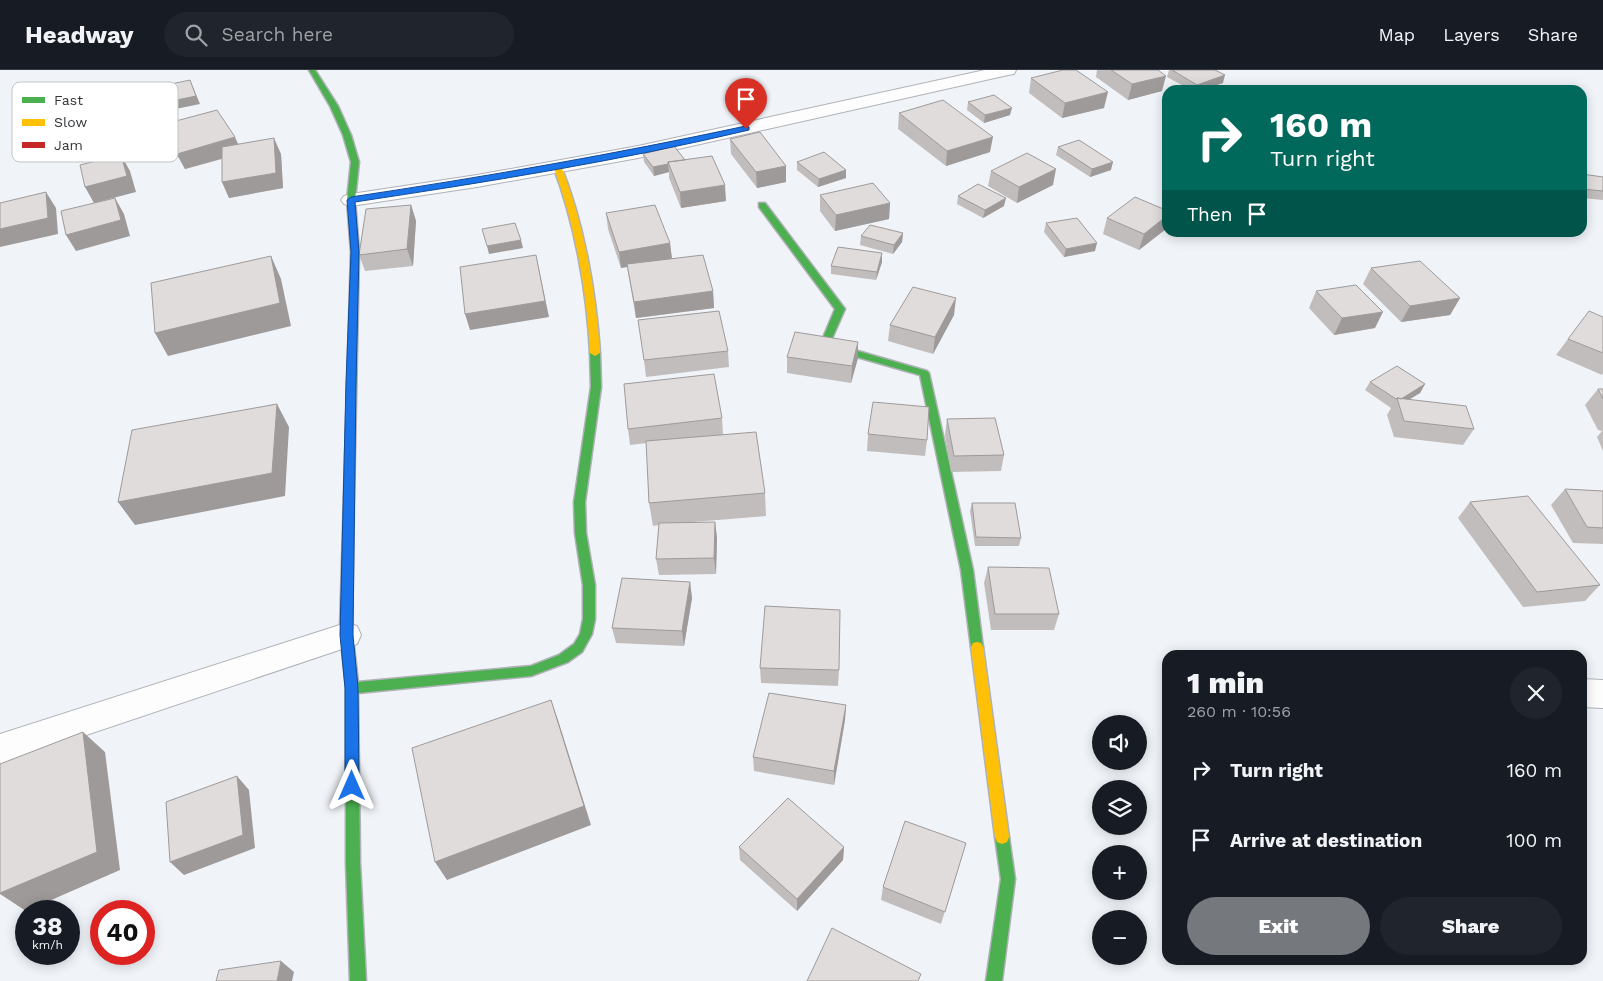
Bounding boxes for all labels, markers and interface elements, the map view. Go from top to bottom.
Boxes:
search box [164,12,514,57]
text: Headway [25,21,134,49]
icon: search [182,21,210,49]
text: Search here [222,23,333,46]
text: Map [1378,24,1415,45]
text: Layers [1443,24,1500,45]
text: Share [1528,24,1578,45]
pin [725,78,767,129]
legend [12,82,178,162]
icon: arrive [732,85,760,113]
text: Fast [54,92,83,108]
text: 160 m [1270,104,1372,146]
icon: right [1187,105,1252,170]
text: Slow [54,114,87,130]
text: Jam [54,137,83,153]
text: Turn right [1270,146,1375,171]
icon: arrive [1243,200,1271,228]
text: Then [1187,203,1233,226]
text: 1 min [1187,665,1264,700]
button: close [1510,667,1562,719]
text: 260 m · 10:56 [1187,702,1291,721]
map controls [1092,715,1147,965]
button: sound [1092,715,1147,770]
icon: right [1187,756,1215,784]
position arrow [325,759,377,811]
text: Turn right [1230,759,1323,782]
text: 160 m [1507,759,1562,782]
button: layers [1092,780,1147,835]
icon: arrive [1187,826,1215,854]
text: Arrive at destination [1230,829,1422,852]
text: 100 m [1506,829,1562,852]
button: + [1092,845,1147,900]
button: Exit [1187,897,1370,955]
button: Share [1380,897,1562,955]
speed limit sign: 40 [90,900,155,965]
button: − [1092,910,1147,965]
text: 38 [32,912,63,941]
text: km/h [32,938,63,952]

